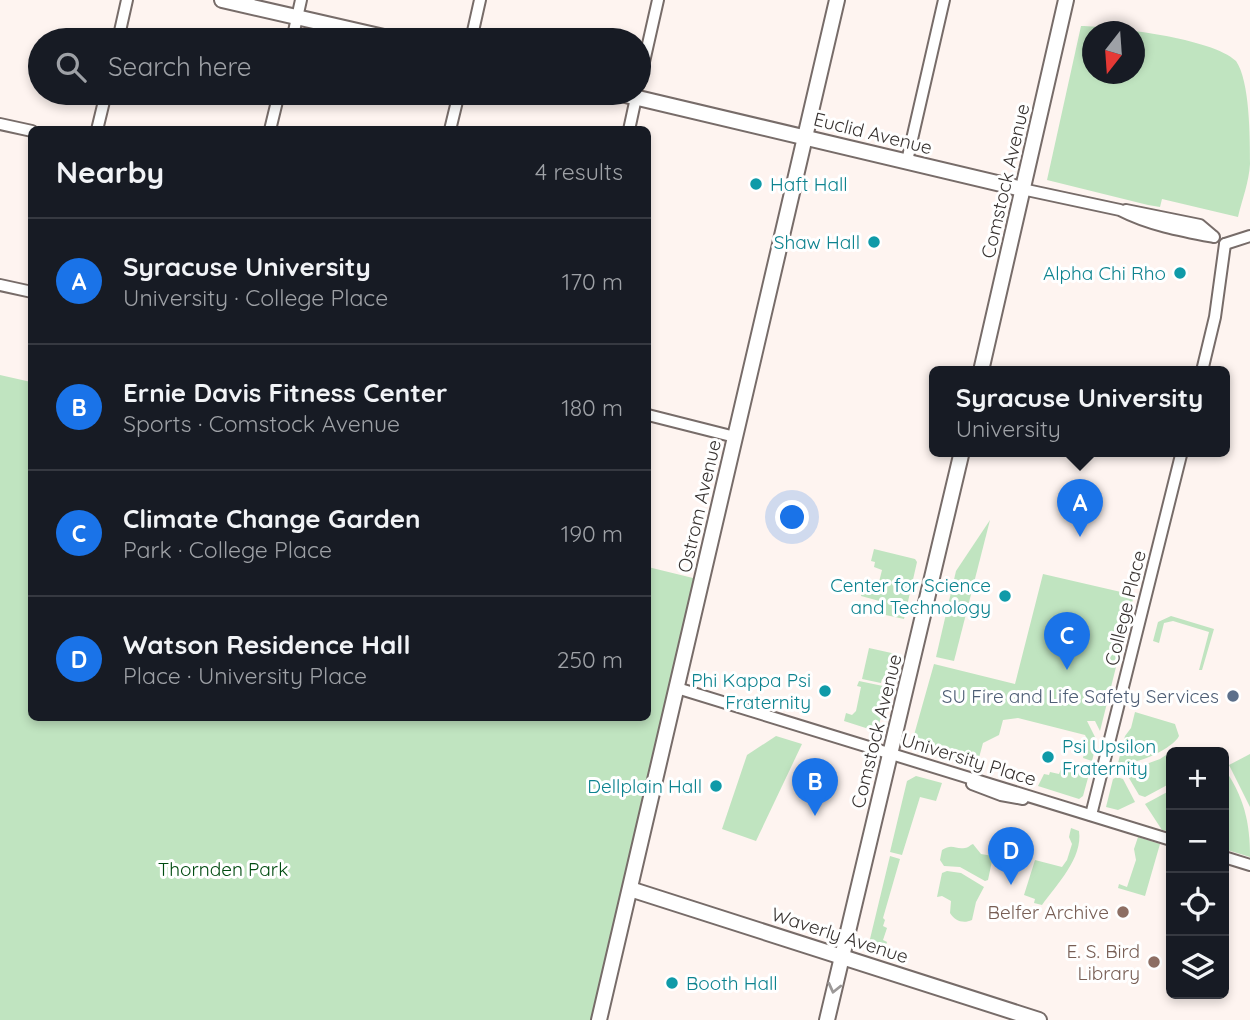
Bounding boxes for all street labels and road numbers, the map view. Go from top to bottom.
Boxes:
street label: Comstock Avenue [976,101,1034,261]
street label: Euclid Avenue [811,107,935,159]
street label: Ostrom Avenue [672,437,726,575]
street label: College Place [1099,548,1151,668]
street label: Comstock Avenue [845,651,907,811]
street label: University Place [899,727,1039,791]
street label: Waverly Avenue [769,902,911,968]

